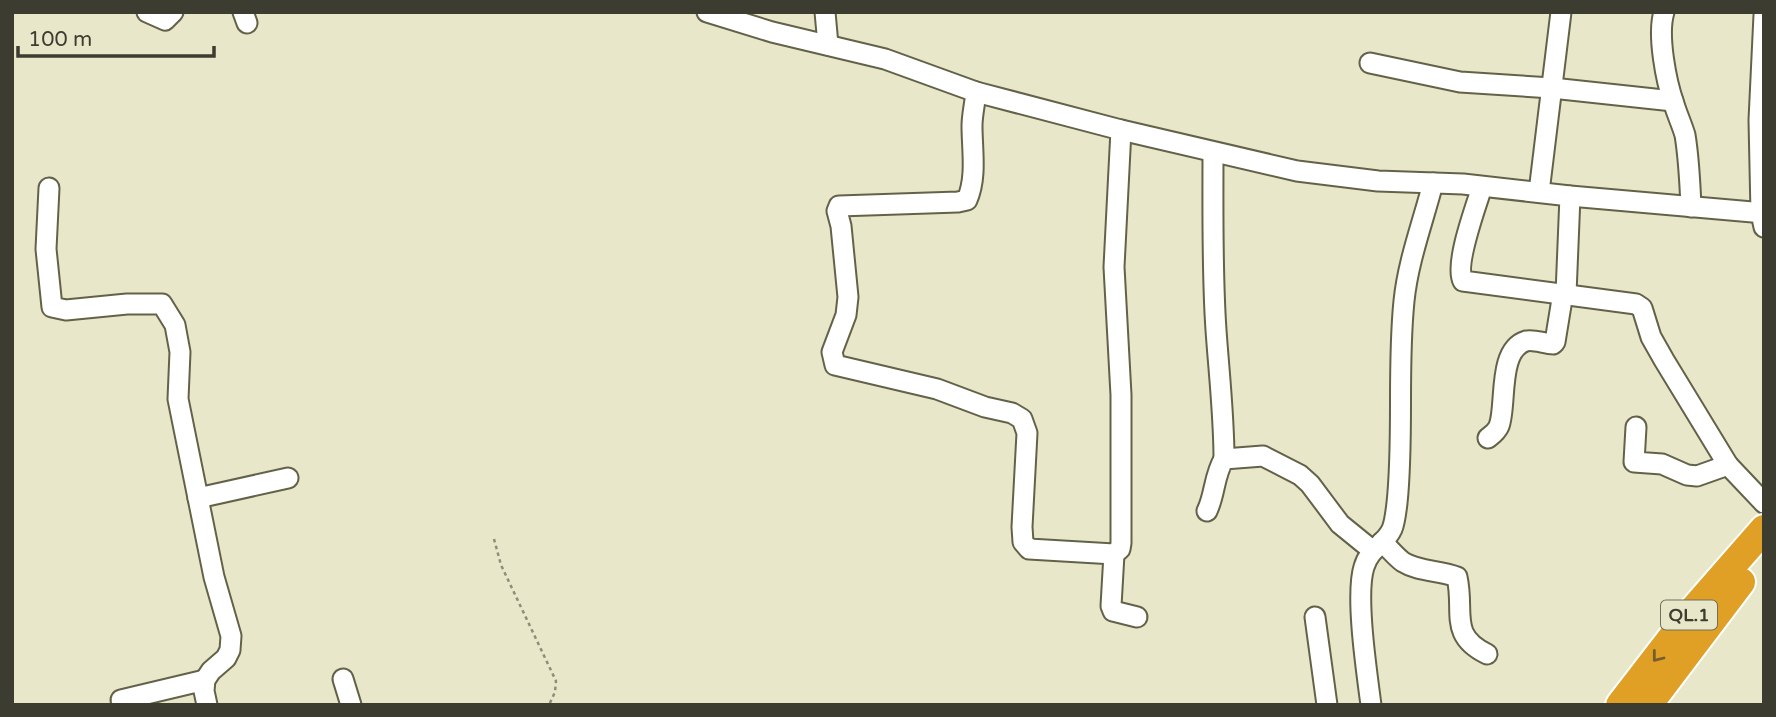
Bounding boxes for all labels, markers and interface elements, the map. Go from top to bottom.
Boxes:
scale bar [18,14,214,58]
text: 100 m [28,27,92,52]
road number: QL.1 [1661,600,1717,630]
one-way arrow [1652,649,1665,661]

